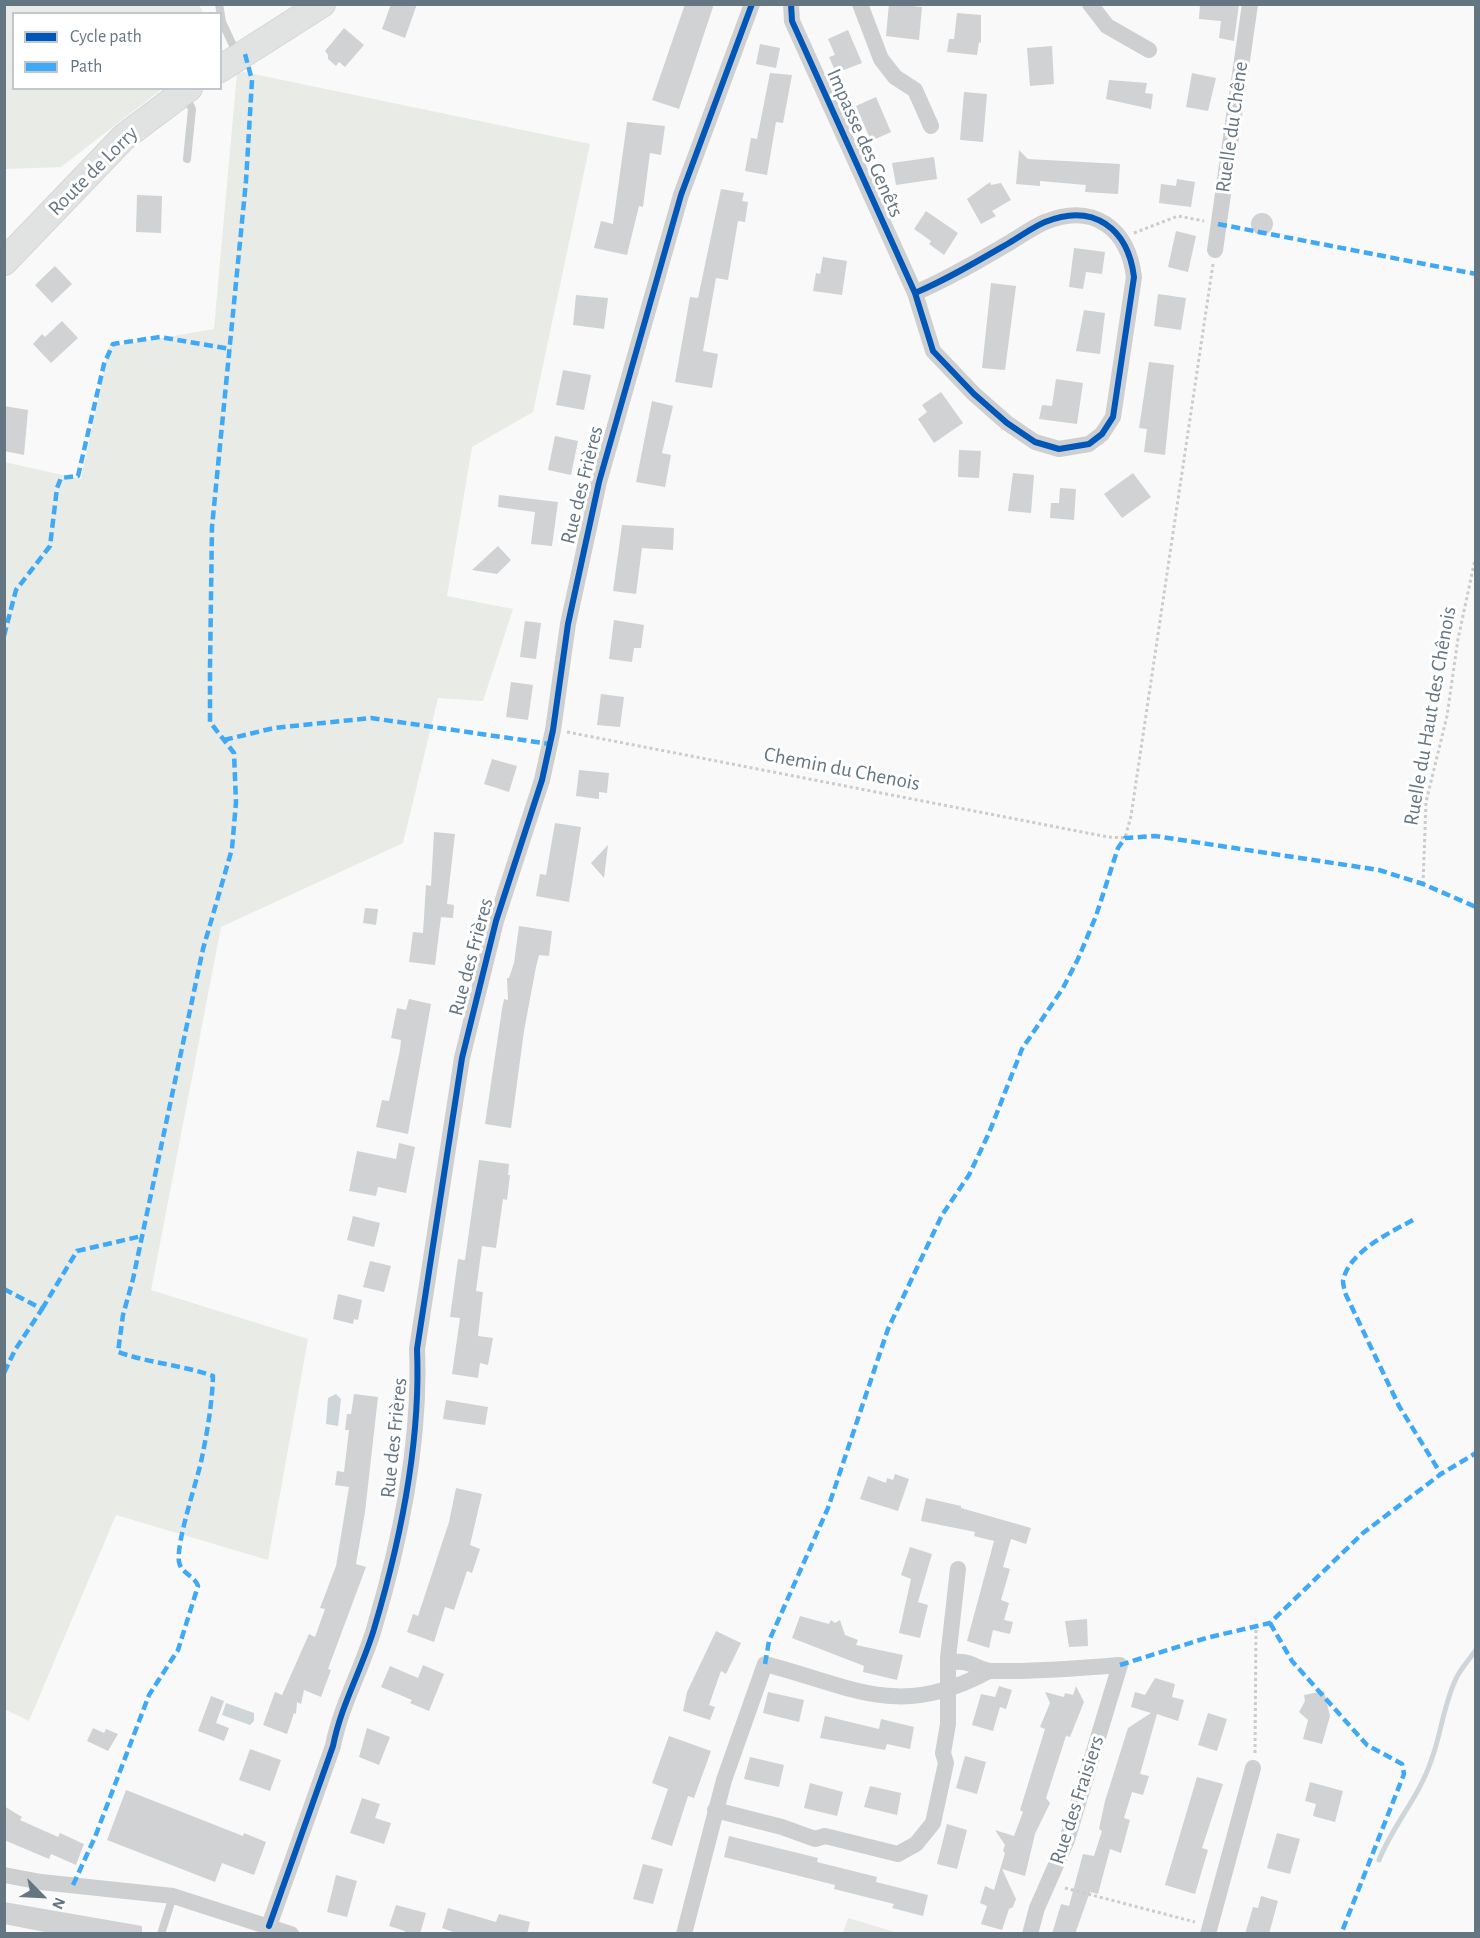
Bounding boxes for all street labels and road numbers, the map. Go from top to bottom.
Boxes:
street label: Ruelle du Chêne [1210,60,1254,194]
street label: Impasse des Genêts [821,65,909,221]
street label: Route de Lorry [43,121,143,221]
street label: Rue des Frières [555,423,609,547]
street label: Ruelle du Haut des Chênois [1398,604,1462,828]
street label: Chemin du Chenois [762,742,922,796]
street label: Rue des Frières [443,895,499,1019]
street label: Rue des Frières [375,1377,413,1499]
street label: Rue des Fraisiers [1044,1733,1110,1867]

